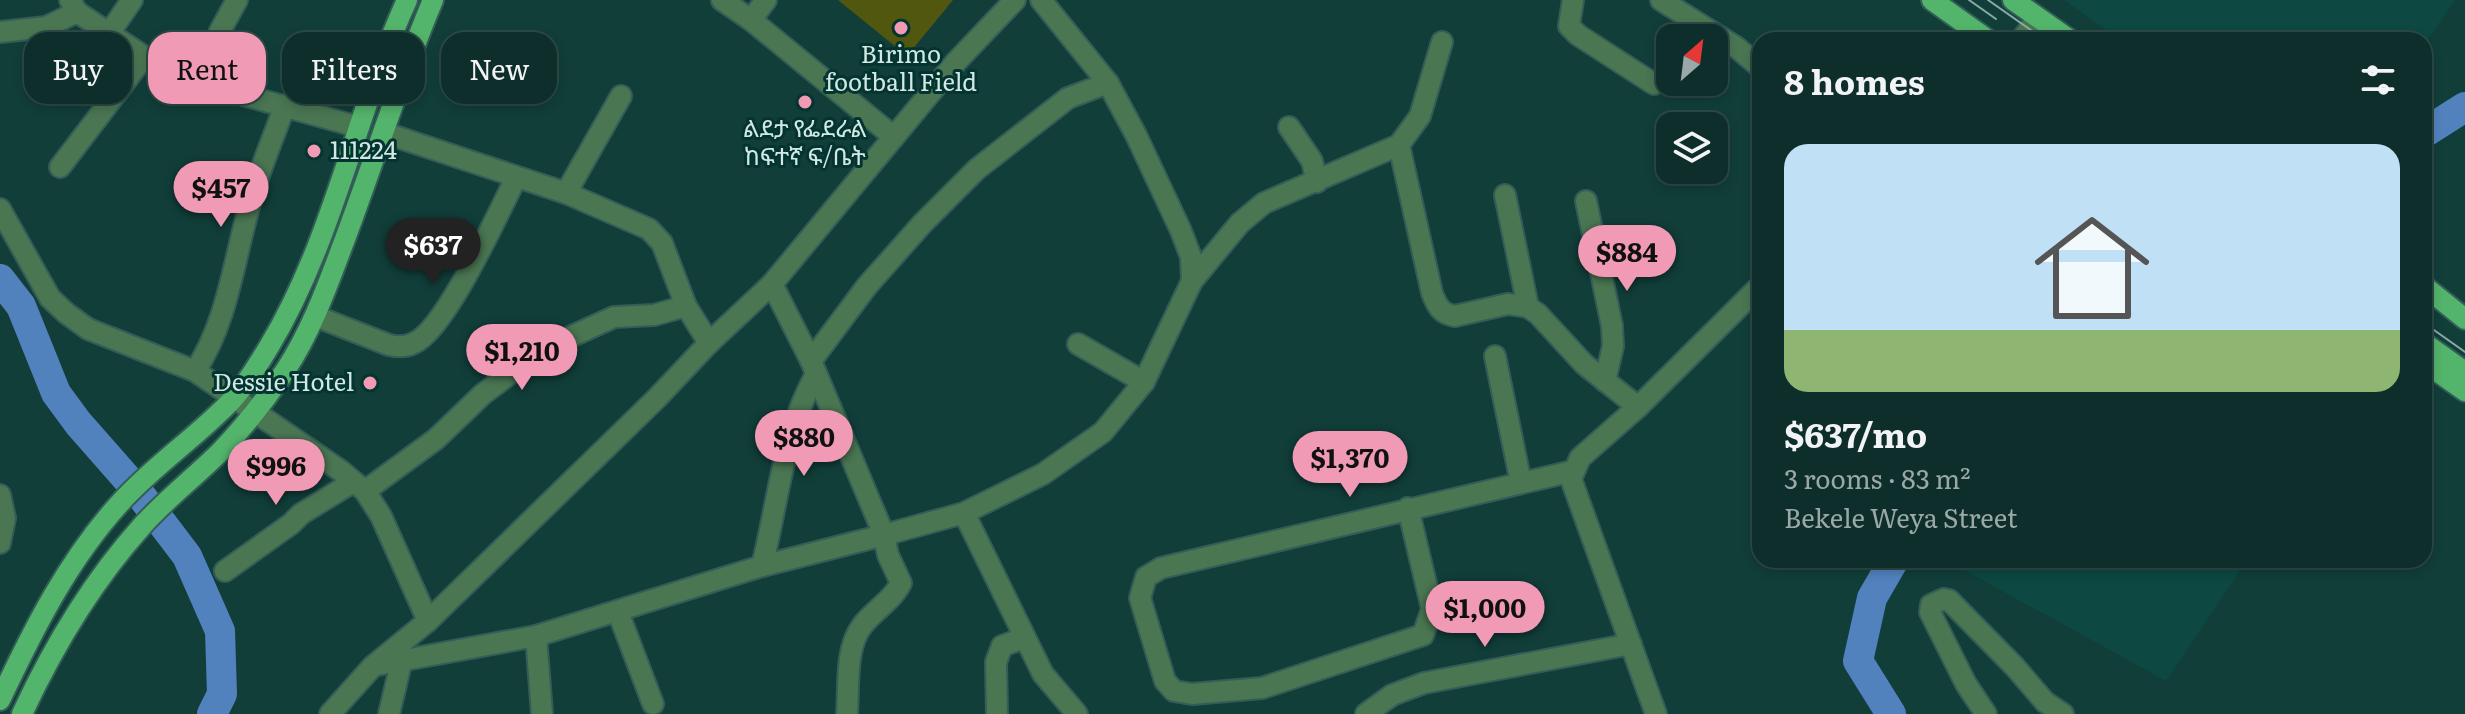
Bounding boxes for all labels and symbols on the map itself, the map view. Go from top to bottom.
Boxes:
marker: Birimo football Field [892,19,910,37]
north arrow [1656,24,1728,96]
place label: Birimo football Field [825,35,977,98]
marker: ልደታ የፌደራል ከፍተኛ ፍ/ቤት [796,93,814,111]
place label: ልደታ የፌደራል ከፍተኛ ፍ/ቤት [743,109,867,172]
place label: 111224 [330,131,397,166]
marker: 111224 [305,142,323,160]
pin: $457 [174,161,268,229]
pin: $637 [386,218,480,286]
pin: $884 [1580,225,1674,293]
pin: $1,210 [457,324,587,392]
place label: Dessie Hotel [213,363,354,398]
marker: Dessie Hotel [361,374,379,392]
pin: $880 [757,410,851,478]
pin: $1,370 [1285,431,1415,499]
pin: $996 [229,439,323,507]
pin: $1,000 [1420,581,1550,649]

